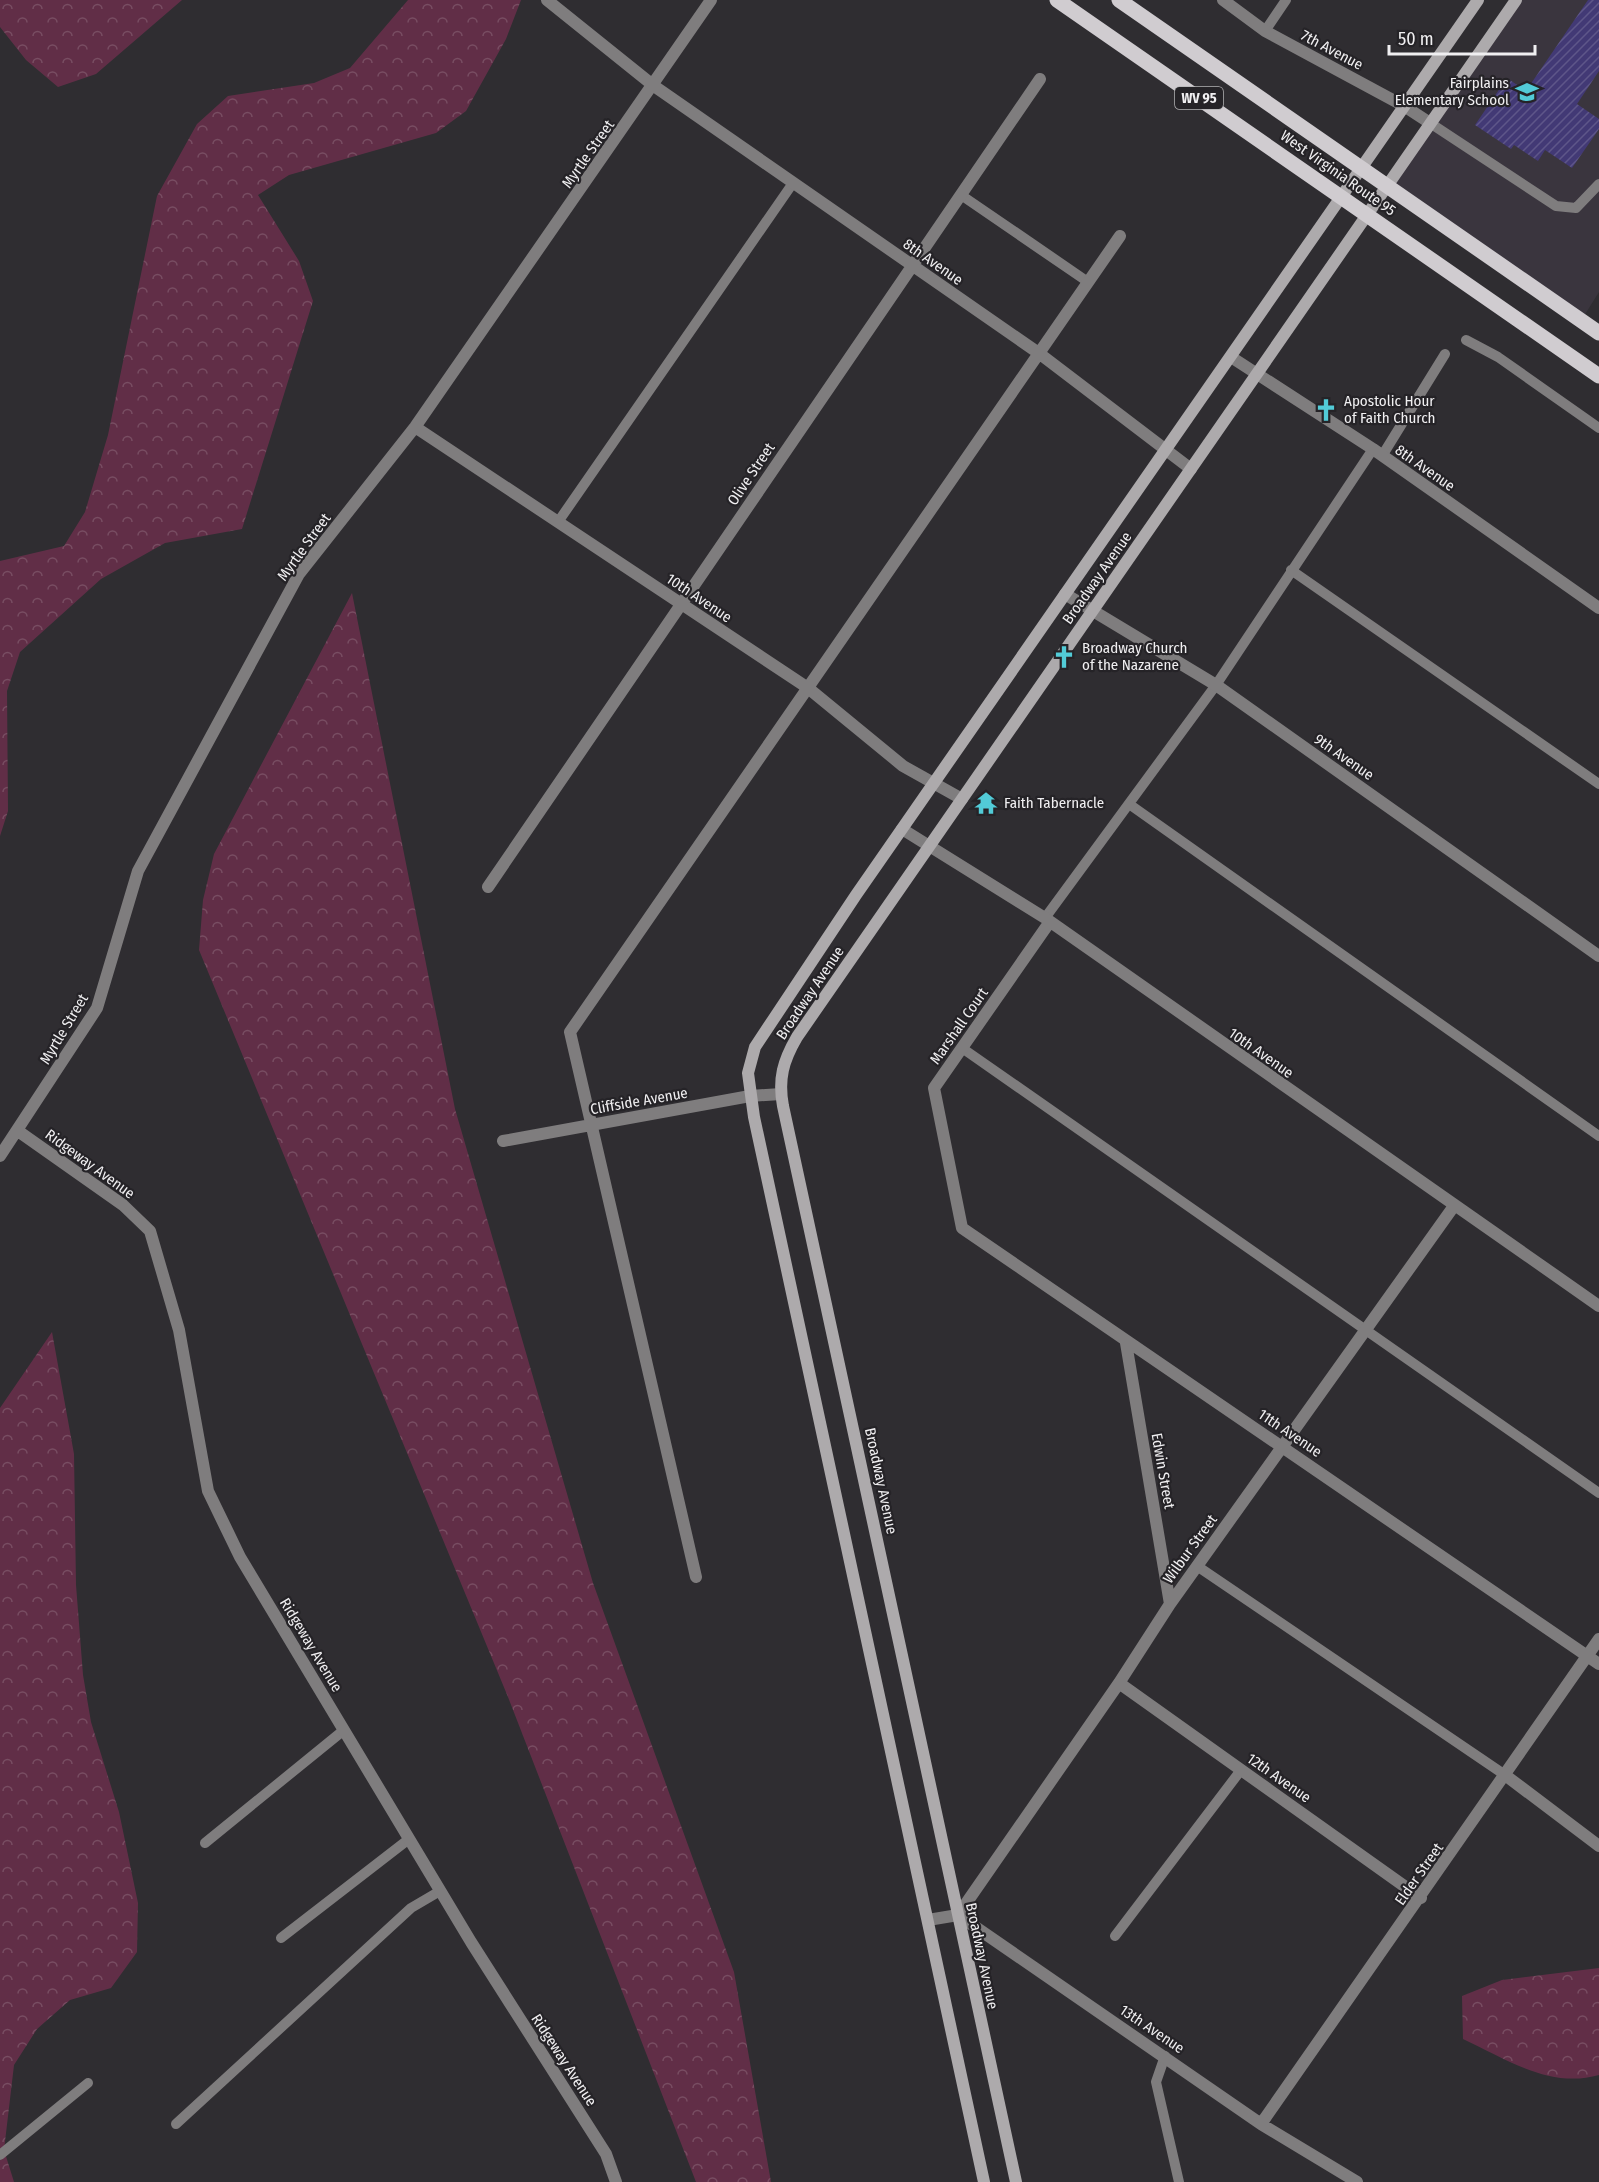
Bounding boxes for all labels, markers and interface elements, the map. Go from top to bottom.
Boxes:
scale bar [1389,18,1534,56]
street label: 7th Avenue [1298,26,1366,74]
text: 50 m [1398,28,1434,50]
place label: Fairplains Elementary School [1395,74,1509,109]
school or university icon: Fairplains Elementary School [1514,79,1540,105]
road number: WV 95 [1175,87,1223,109]
street label: Myrtle Street [558,116,618,192]
street label: West Virginia Route 95 [1277,126,1399,220]
street label: 8th Avenue [900,235,966,289]
place label: Apostolic Hour of Faith Church [1344,392,1436,427]
church icon: Apostolic Hour of Faith Church [1313,397,1339,423]
street label: Olive Street [724,439,779,509]
street label: 8th Avenue [1392,441,1458,495]
street label: Myrtle Street [273,510,335,584]
street label: Broadway Avenue [1059,529,1135,627]
street label: 10th Avenue [663,570,735,626]
place label: Broadway Church of the Nazarene [1082,639,1188,674]
church icon: Broadway Church of the Nazarene [1051,644,1077,670]
street label: 9th Avenue [1311,730,1377,784]
temple icon: Faith Tabernacle [973,790,999,816]
place label: Faith Tabernacle [1004,794,1104,812]
street label: Broadway Avenue [772,943,848,1043]
street label: Marshall Court [926,984,992,1068]
street label: Myrtle Street [36,990,92,1068]
street label: 10th Avenue [1225,1024,1297,1082]
street label: Cliffside Avenue [589,1084,689,1118]
street label: Ridgeway Avenue [42,1125,138,1203]
street label: 11th Avenue [1255,1405,1325,1461]
street label: Broadway Avenue [861,1426,901,1536]
street label: Edwin Street [1147,1432,1179,1510]
street label: Wilbur Street [1159,1511,1221,1587]
street label: Ridgeway Avenue [276,1595,346,1695]
street label: 12th Avenue [1244,1749,1314,1807]
street label: Elder Street [1391,1839,1447,1909]
street label: Broadway Avenue [962,1901,1002,2011]
street label: 13th Avenue [1116,2001,1188,2057]
street label: Ridgeway Avenue [528,2011,600,2109]

